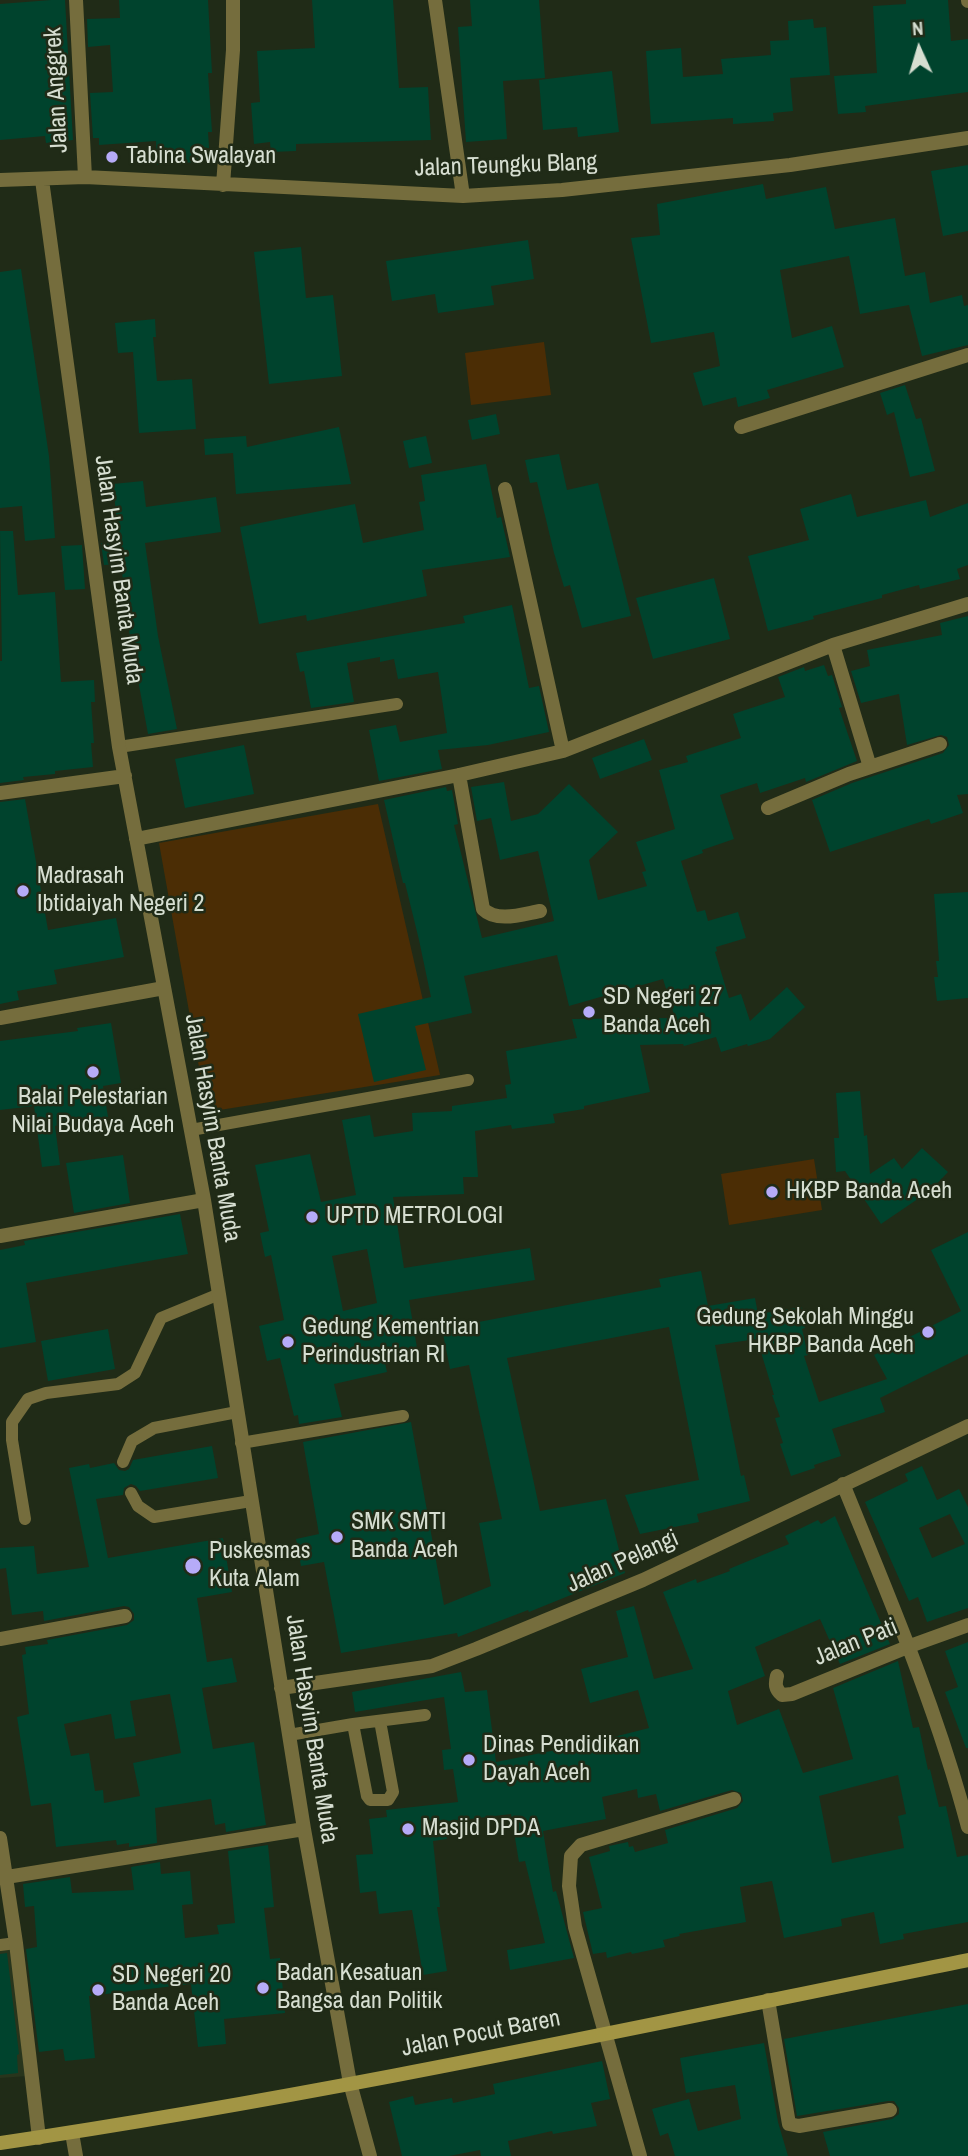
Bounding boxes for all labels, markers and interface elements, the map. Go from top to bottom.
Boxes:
north arrow [884,14,954,84]
text: N [911,15,924,41]
street label: Jalan Anggrek [39,26,75,154]
place label: Tabina Swalayan [126,143,276,171]
street label: Jalan Teungku Blang [414,148,598,184]
marker: Tabina Swalayan [104,149,120,165]
street label: Jalan Hasyim Banta Muda [88,454,148,686]
place label: Madrasah Ibtidaiyah Negeri 2 [37,863,204,919]
marker: Madrasah Ibtidaiyah Negeri 2 [15,883,31,899]
place label: SD Negeri 27 Banda Aceh [603,984,722,1040]
marker: SD Negeri 27 Banda Aceh [581,1004,597,1020]
street label: Jalan Hasyim Banta Muda [178,1012,246,1244]
marker: Balai Pelestarian Nilai Budaya Aceh [85,1064,101,1080]
place label: Balai Pelestarian Nilai Budaya Aceh [11,1084,175,1140]
place label: HKBP Banda Aceh [786,1178,952,1206]
marker: HKBP Banda Aceh [764,1184,780,1200]
place label: UPTD METROLOGI [326,1203,503,1231]
marker: UPTD METROLOGI [304,1209,320,1225]
place label: Gedung Sekolah Minggu HKBP Banda Aceh [696,1304,914,1360]
place label: Gedung Kementrian Perindustrian RI [302,1314,479,1370]
marker: Gedung Sekolah Minggu HKBP Banda Aceh [920,1324,936,1340]
marker: Gedung Kementrian Perindustrian RI [280,1334,296,1350]
place label: SMK SMTI Banda Aceh [351,1509,458,1565]
street label: Jalan Pelangi [563,1525,683,1599]
marker: SMK SMTI Banda Aceh [329,1529,345,1545]
place label: Puskesmas Kuta Alam [209,1538,311,1594]
marker: Puskesmas Kuta Alam [183,1556,203,1576]
street label: Jalan Hasyim Banta Muda [279,1613,343,1845]
street label: Jalan Pati [810,1613,902,1673]
place label: Dinas Pendidikan Dayah Aceh [483,1732,639,1788]
marker: Dinas Pendidikan Dayah Aceh [461,1752,477,1768]
place label: Masjid DPDA [422,1815,540,1843]
marker: Masjid DPDA [400,1821,416,1837]
place label: Badan Kesatuan Bangsa dan Politik [277,1960,442,2016]
place label: SD Negeri 20 Banda Aceh [112,1962,231,2018]
marker: Badan Kesatuan Bangsa dan Politik [255,1980,271,1996]
marker: SD Negeri 20 Banda Aceh [90,1982,106,1998]
street label: Jalan Pocut Baren [399,2005,563,2063]

